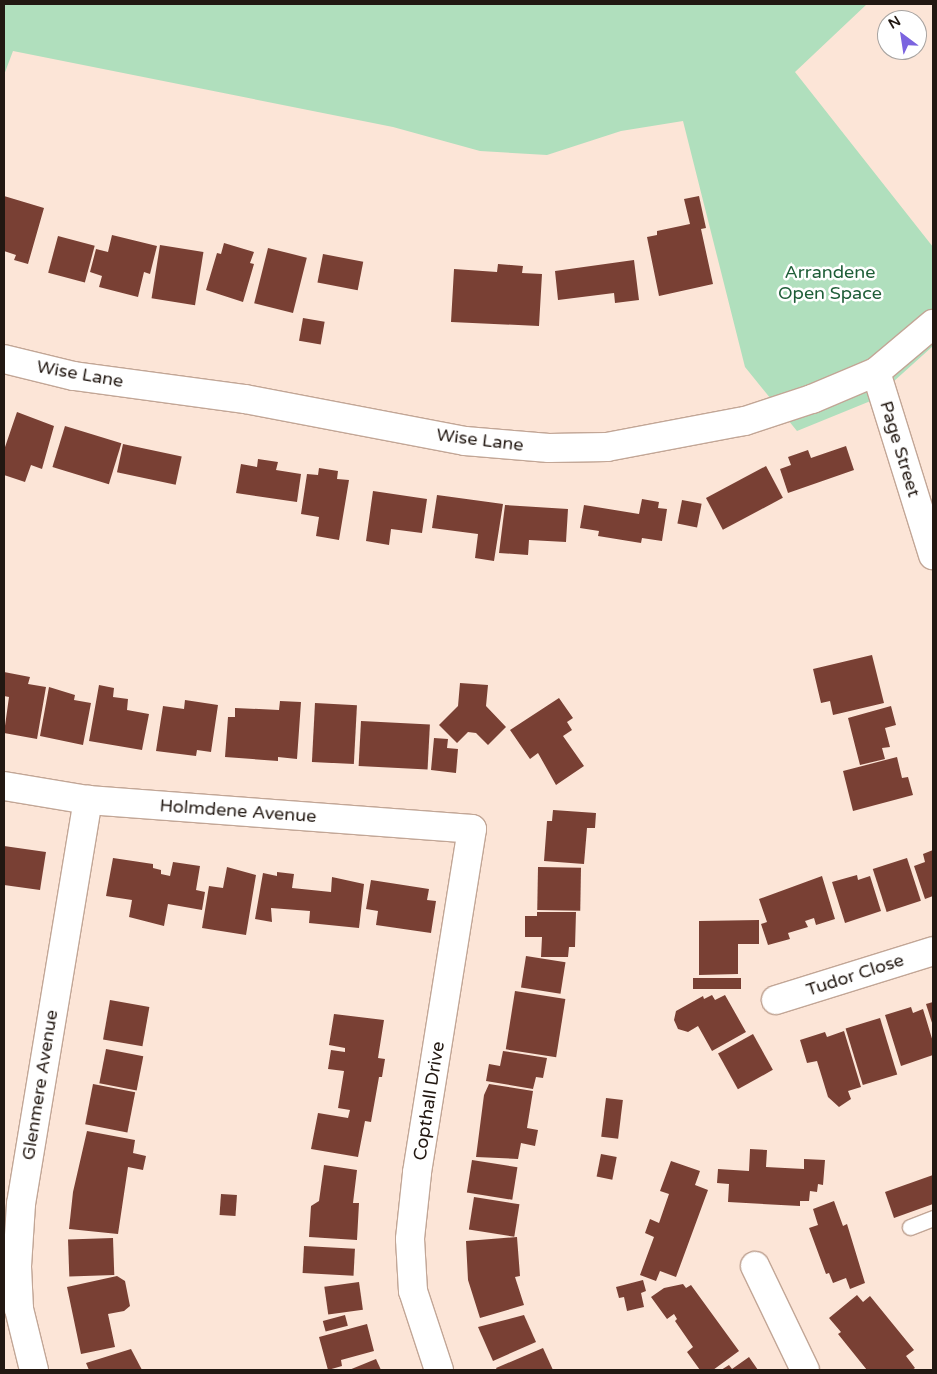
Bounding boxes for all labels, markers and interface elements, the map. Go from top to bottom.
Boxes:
north arrow [877,10,927,60]
text: N [885,12,904,33]
park label: Arrandene Open Space [778,262,882,304]
street label: Wise Lane [35,356,125,392]
street label: Page Street [875,398,925,500]
street label: Wise Lane [435,424,525,456]
street label: Holmdene Avenue [159,795,317,827]
street label: Tudor Close [803,949,907,1001]
street label: Glenmere Avenue [17,1008,63,1162]
street label: Copthall Drive [409,1040,449,1162]

